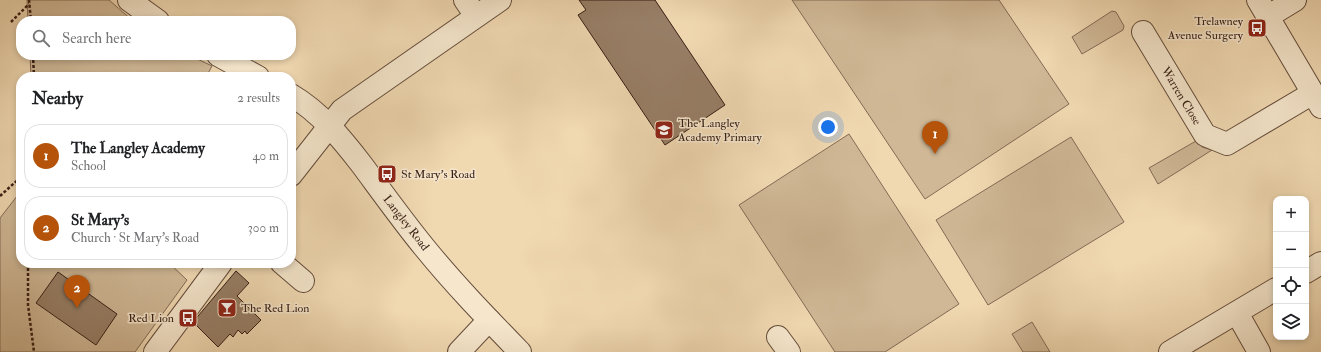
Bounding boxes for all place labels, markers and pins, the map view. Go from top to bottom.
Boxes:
place label: Trelawney Avenue Surgery [1167,14,1244,43]
bus stop icon: Trelawney Avenue Surgery [1246,17,1268,39]
place label: The Langley Academy Primary [677,116,763,145]
school or university icon: The Langley Academy Primary [653,119,675,141]
pin: 1 [922,121,948,154]
bus stop icon: St Mary's Road [376,163,398,185]
place label: St Mary's Road [401,167,475,182]
pin: 2 [64,275,90,308]
bar icon: The Red Lion [216,297,238,319]
place label: The Red Lion [241,301,309,316]
bus stop icon: Red Lion [177,307,199,329]
place label: Red Lion [128,311,174,326]

